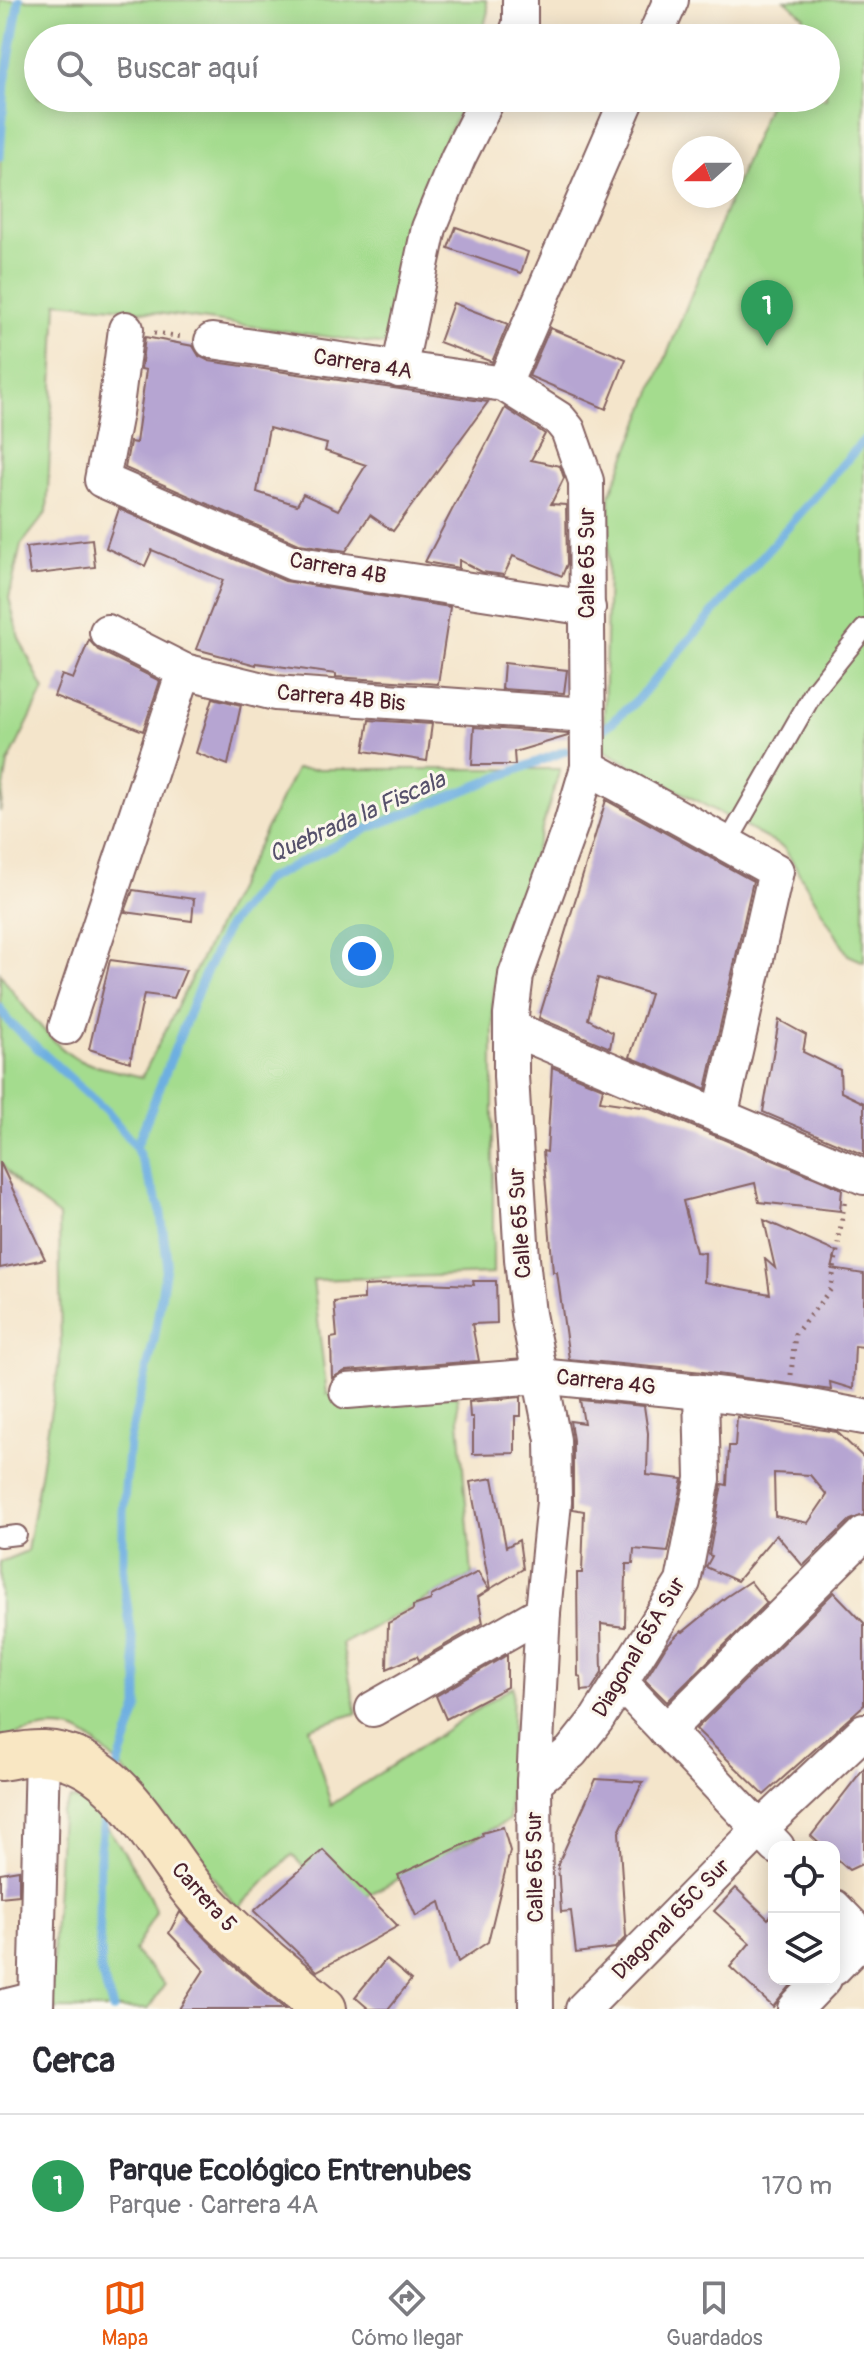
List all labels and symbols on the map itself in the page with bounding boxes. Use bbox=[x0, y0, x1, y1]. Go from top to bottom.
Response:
north arrow bbox=[672, 136, 744, 208]
pin: 1 bbox=[741, 280, 793, 346]
street label: Carrera 4A bbox=[312, 342, 414, 386]
street label: Calle 65 Sur bbox=[573, 507, 601, 619]
street label: Carrera 4B bbox=[287, 546, 389, 590]
street label: Carrera 4B Bis bbox=[276, 678, 407, 718]
water label: Quebrada la Fiscala bbox=[264, 764, 451, 869]
your location bbox=[342, 936, 382, 976]
street label: Calle 65 Sur bbox=[502, 1166, 538, 1279]
street label: Carrera 4G bbox=[555, 1363, 657, 1401]
street label: Diagonal 65A Sur bbox=[586, 1572, 692, 1722]
street label: Calle 65 Sur bbox=[520, 1811, 550, 1923]
street label: Diagonal 65C Sur bbox=[606, 1852, 736, 1986]
street label: Carrera 5 bbox=[165, 1856, 243, 1938]

